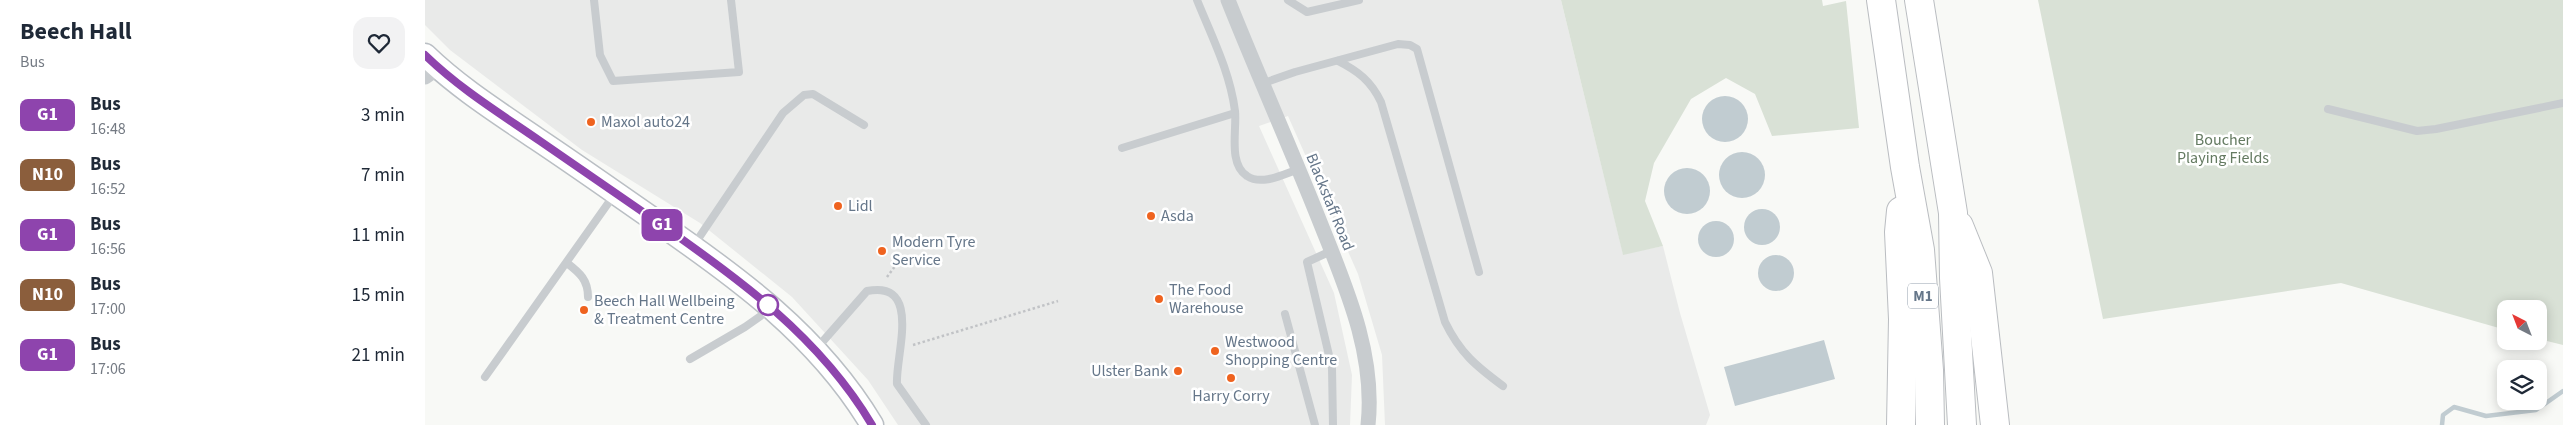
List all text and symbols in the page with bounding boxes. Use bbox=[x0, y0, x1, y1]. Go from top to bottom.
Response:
text: Beech Hall bbox=[20, 14, 132, 49]
button: heart bbox=[353, 17, 405, 69]
text: Bus bbox=[20, 51, 45, 73]
text: Bus bbox=[90, 91, 121, 118]
text: G1 bbox=[37, 102, 58, 127]
text: 3 min bbox=[361, 102, 405, 129]
place label: Maxol auto24 bbox=[601, 111, 690, 133]
marker: Maxol auto24 bbox=[585, 116, 597, 128]
text: 16:48 bbox=[90, 118, 126, 140]
park label: Boucher Playing Fields bbox=[2177, 129, 2269, 169]
street label: Blackstaff Road bbox=[1300, 150, 1360, 254]
text: Bus bbox=[90, 151, 121, 178]
text: N10 bbox=[32, 162, 63, 187]
text: 7 min bbox=[361, 162, 405, 189]
text: 16:52 bbox=[90, 178, 126, 200]
place label: Lidl bbox=[848, 195, 873, 217]
marker: Lidl bbox=[832, 200, 844, 212]
place label: Asda bbox=[1161, 205, 1194, 227]
line badge: G1 bbox=[639, 209, 685, 241]
marker: Asda bbox=[1145, 210, 1157, 222]
text: Bus bbox=[90, 211, 121, 238]
text: G1 bbox=[652, 212, 673, 237]
text: G1 bbox=[37, 222, 58, 247]
text: 11 min bbox=[351, 222, 405, 249]
place label: Modern Tyre Service bbox=[892, 231, 976, 271]
text: 16:56 bbox=[90, 238, 126, 260]
marker: Modern Tyre Service bbox=[876, 245, 888, 257]
text: Bus bbox=[90, 271, 121, 298]
place label: The Food Warehouse bbox=[1169, 279, 1243, 319]
text: N10 bbox=[32, 282, 63, 307]
text: 15 min bbox=[351, 282, 405, 309]
road number: M1 bbox=[1908, 284, 1938, 308]
place label: Beech Hall Wellbeing & Treatment Centre bbox=[594, 290, 735, 330]
marker: The Food Warehouse bbox=[1153, 293, 1165, 305]
unlabelled marker bbox=[757, 294, 779, 316]
text: 17:00 bbox=[90, 298, 126, 320]
north arrow bbox=[2497, 300, 2547, 350]
map controls bbox=[2497, 300, 2547, 410]
marker: Beech Hall Wellbeing & Treatment Centre bbox=[578, 304, 590, 316]
text: Bus bbox=[90, 331, 121, 358]
place label: Westwood Shopping Centre bbox=[1225, 331, 1337, 371]
text: G1 bbox=[37, 342, 58, 367]
text: 21 min bbox=[351, 342, 405, 369]
marker: Westwood Shopping Centre bbox=[1209, 345, 1221, 357]
text: 17:06 bbox=[90, 358, 126, 380]
place label: Ulster Bank bbox=[1091, 360, 1168, 382]
button: layers bbox=[2497, 360, 2547, 410]
marker: Ulster Bank bbox=[1172, 365, 1184, 377]
marker: Harry Corry bbox=[1225, 372, 1237, 384]
place label: Harry Corry bbox=[1192, 385, 1270, 407]

